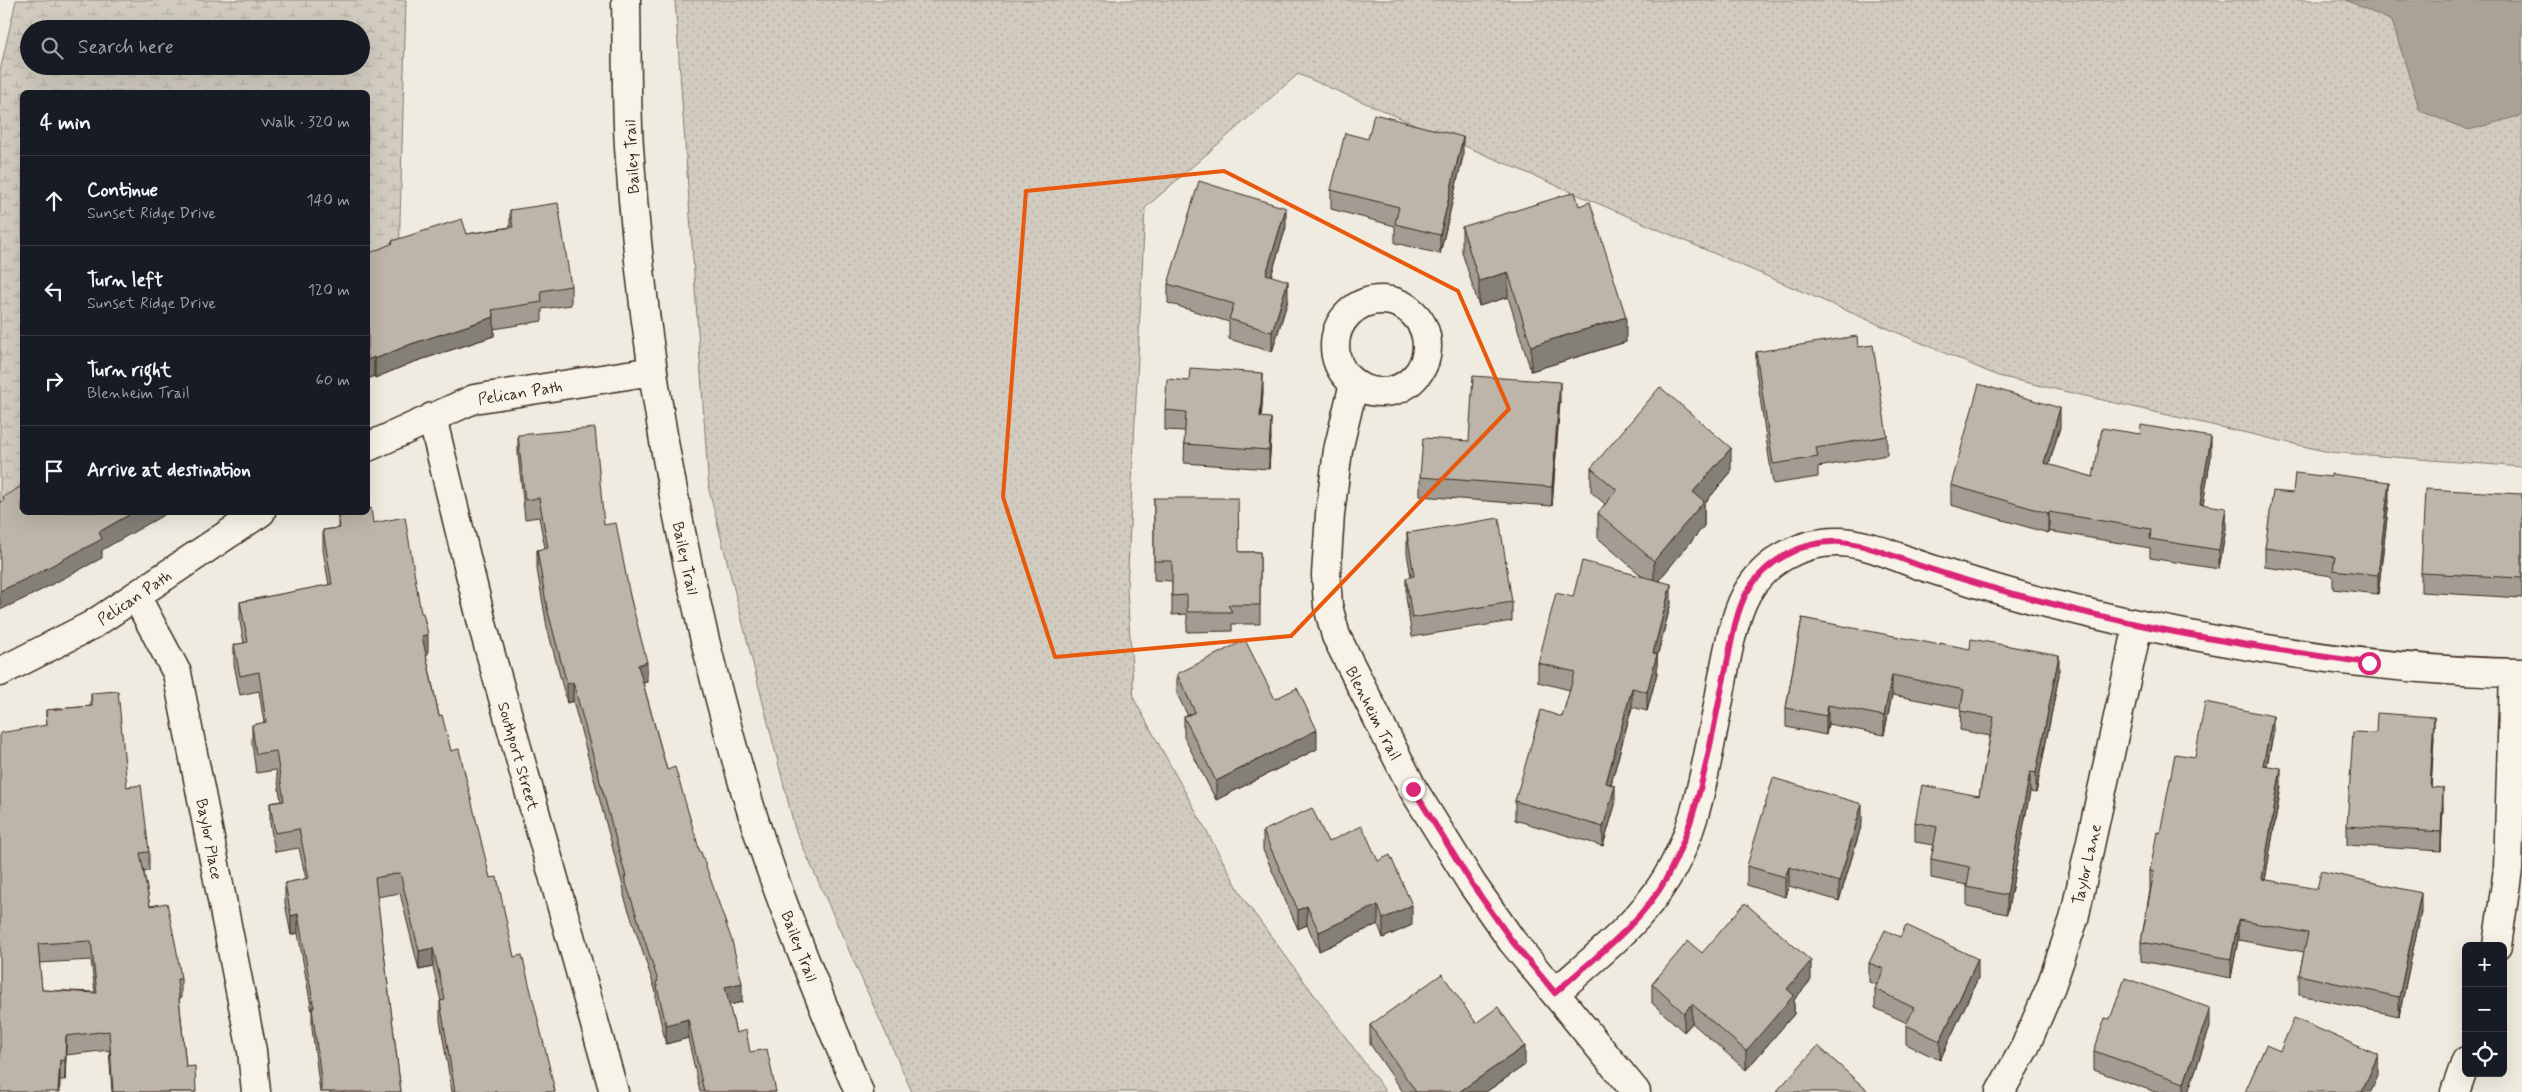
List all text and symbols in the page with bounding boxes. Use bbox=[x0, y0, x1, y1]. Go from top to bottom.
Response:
search box bbox=[20, 20, 370, 75]
icon: search bbox=[38, 34, 66, 62]
text: Search here bbox=[78, 35, 174, 60]
text: 4 min bbox=[40, 109, 91, 137]
text: Walk · 320 m bbox=[261, 112, 350, 133]
street label: Bailey Trail bbox=[620, 119, 645, 195]
text: Continue bbox=[87, 178, 158, 203]
icon: ahead bbox=[40, 187, 68, 215]
text: 140 m bbox=[306, 190, 350, 211]
text: Sunset Ridge Drive bbox=[87, 203, 216, 224]
text: Turn left bbox=[87, 268, 163, 293]
icon: left bbox=[40, 277, 68, 305]
text: 120 m bbox=[308, 280, 350, 301]
text: Sunset Ridge Drive bbox=[87, 293, 216, 314]
text: Turn right bbox=[87, 358, 171, 383]
icon: right bbox=[40, 367, 68, 395]
text: 60 m bbox=[316, 370, 350, 391]
street label: Pelican Path bbox=[477, 376, 564, 411]
text: Blenheim Trail bbox=[87, 383, 190, 404]
icon: arrive bbox=[40, 457, 68, 485]
text: Arrive at destination bbox=[87, 458, 251, 483]
street label: Bailey Trail bbox=[667, 520, 703, 597]
street label: Pelican Path bbox=[94, 566, 176, 631]
route start bbox=[2358, 652, 2381, 675]
street label: Blenheim Trail bbox=[1340, 663, 1405, 764]
street label: Southport Street bbox=[492, 700, 543, 814]
route end bbox=[1402, 778, 1425, 801]
street label: Baylor Place bbox=[190, 797, 227, 882]
street label: Taylor Lane bbox=[2068, 822, 2107, 907]
street label: Bailey Trail bbox=[776, 908, 822, 985]
map controls bbox=[2462, 942, 2507, 1077]
button: + bbox=[2462, 942, 2507, 987]
button: − bbox=[2462, 987, 2507, 1032]
button: locate bbox=[2462, 1032, 2507, 1077]

